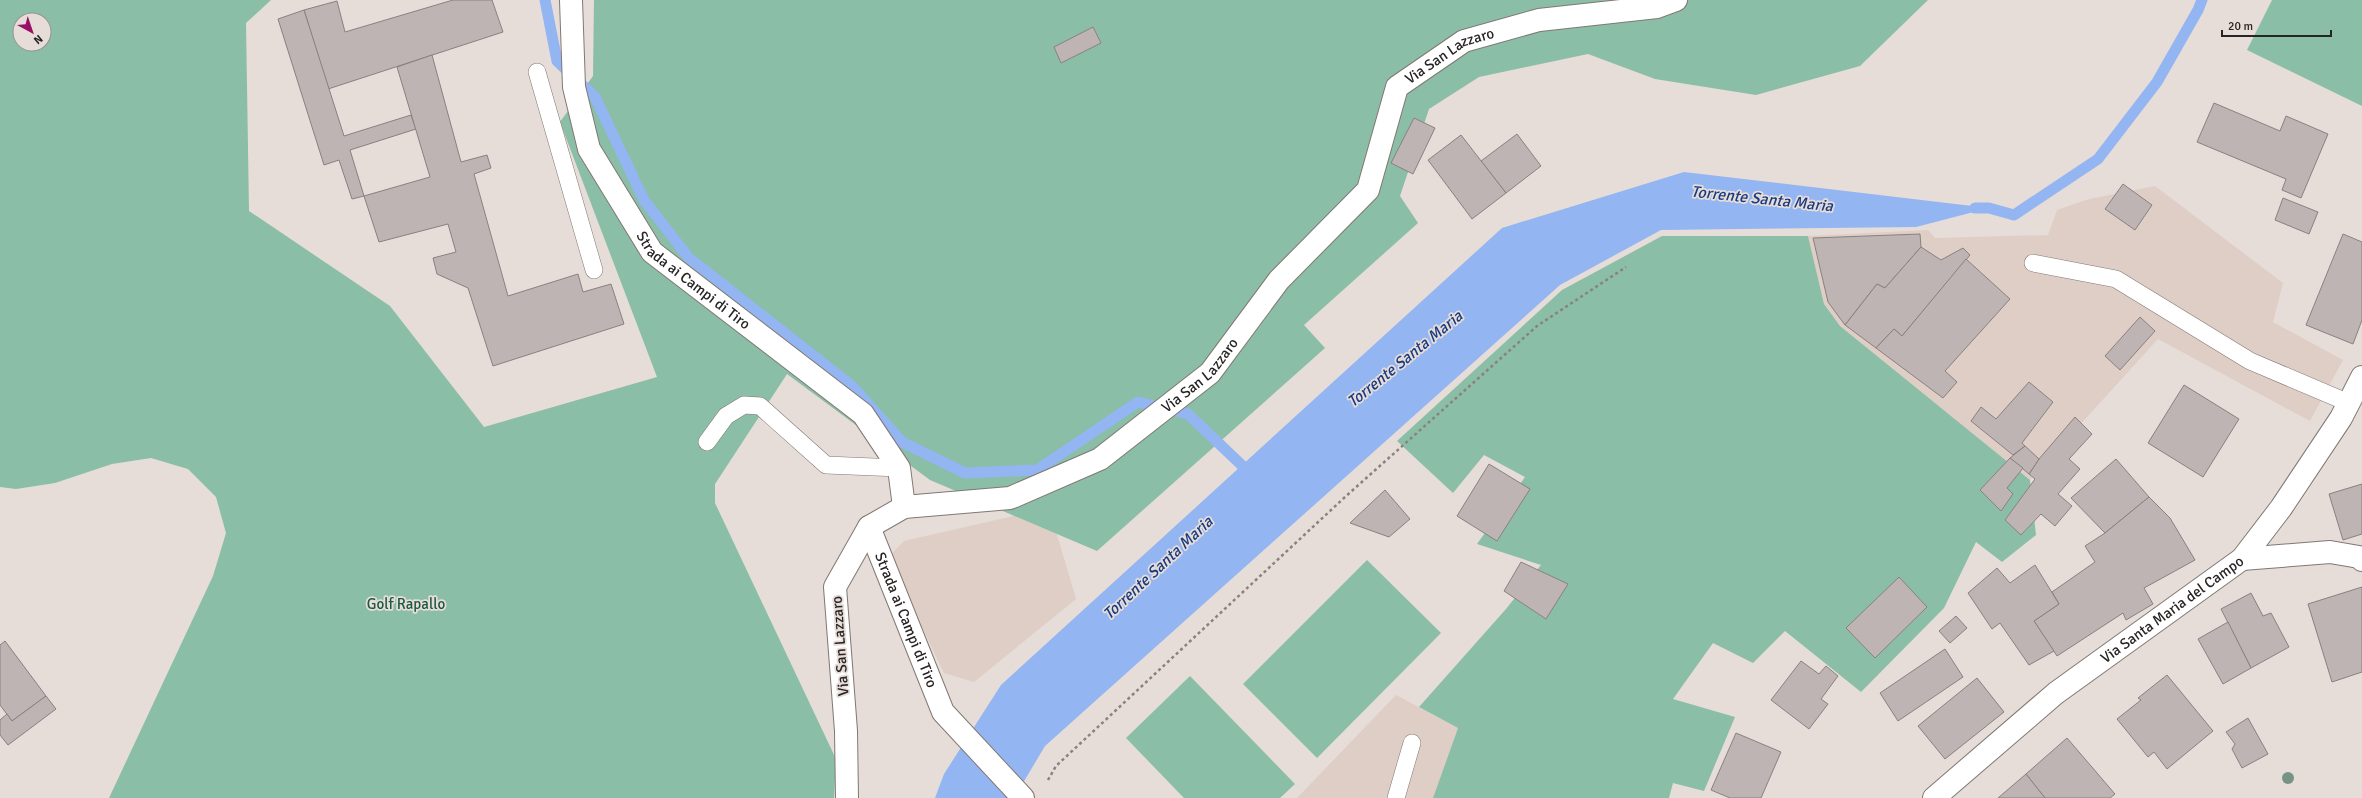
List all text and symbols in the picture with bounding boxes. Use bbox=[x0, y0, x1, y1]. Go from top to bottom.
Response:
north arrow bbox=[12, 12, 52, 52]
scale bar bbox=[2222, 12, 2331, 38]
text: 20 m bbox=[2228, 19, 2253, 34]
street label: Via San Lazzaro bbox=[1401, 24, 1496, 88]
text: N bbox=[31, 32, 45, 47]
water label: Torrente Santa Maria bbox=[1690, 182, 1835, 216]
street label: Strada ai Campi di Tiro bbox=[632, 228, 754, 333]
water label: Torrente Santa Maria bbox=[1343, 306, 1467, 412]
street label: Via San Lazzaro bbox=[1158, 334, 1242, 416]
water label: Torrente Santa Maria bbox=[1099, 511, 1218, 624]
street label: Strada ai Campi di Tiro bbox=[871, 550, 941, 690]
street label: Via Santa Maria del Campo bbox=[2097, 552, 2247, 667]
park label: Golf Rapallo bbox=[367, 595, 445, 613]
street label: Via San Lazzaro bbox=[828, 595, 852, 697]

